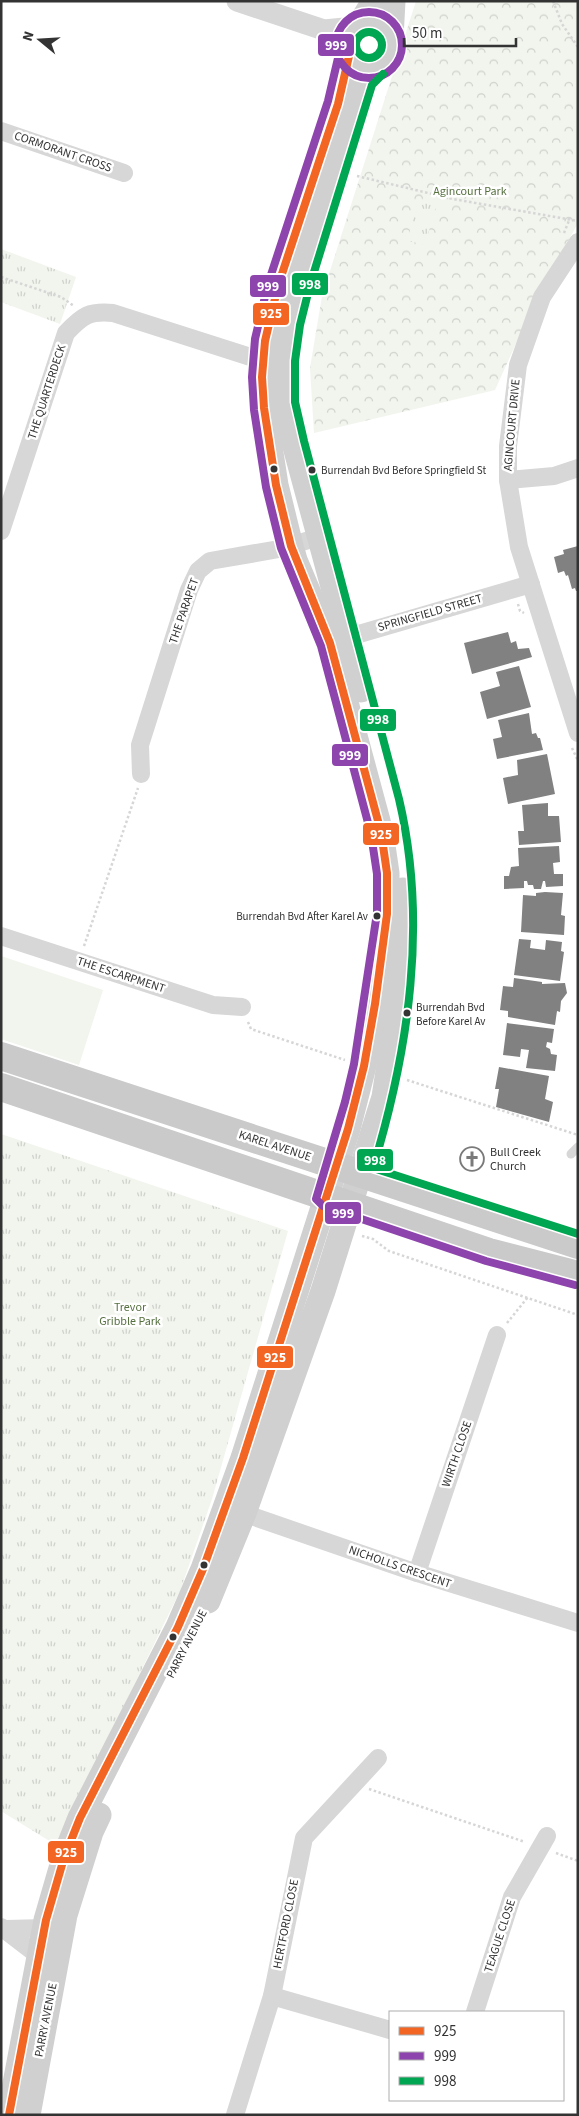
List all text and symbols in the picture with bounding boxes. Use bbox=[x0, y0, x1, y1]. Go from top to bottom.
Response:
north arrow bbox=[15, 15, 65, 65]
scale bar bbox=[404, 15, 516, 47]
text: 50 m bbox=[412, 23, 442, 44]
text: N bbox=[18, 29, 40, 44]
line badge: 999 bbox=[317, 33, 355, 57]
text: 999 bbox=[325, 36, 347, 56]
street label: CORMORANT CROSS bbox=[12, 127, 114, 177]
park label: Agincourt Park bbox=[433, 183, 507, 200]
line badge: 998 bbox=[291, 272, 329, 296]
line badge: 999 bbox=[249, 274, 287, 298]
text: 998 bbox=[299, 275, 321, 295]
text: 999 bbox=[257, 277, 279, 297]
line badge: 925 bbox=[252, 302, 290, 326]
text: 925 bbox=[260, 304, 282, 324]
street label: THE QUARTERDECK bbox=[24, 342, 70, 442]
street label: AGINCOURT DRIVE bbox=[500, 378, 524, 472]
place label: Burrendah Bvd Before Springfield St bbox=[321, 463, 486, 478]
unlabelled marker bbox=[269, 464, 279, 474]
marker: Burrendah Bvd Before Springfield St bbox=[307, 465, 317, 475]
street label: THE PARAPET bbox=[165, 575, 203, 646]
street label: SPRINGFIELD STREET bbox=[376, 590, 485, 636]
line badge: 998 bbox=[359, 708, 397, 732]
text: 998 bbox=[367, 710, 389, 730]
line badge: 999 bbox=[331, 743, 369, 767]
text: 999 bbox=[339, 746, 361, 766]
line badge: 925 bbox=[362, 822, 400, 846]
text: 925 bbox=[370, 825, 392, 845]
place label: Burrendah Bvd After Karel Av bbox=[236, 909, 368, 924]
marker: Burrendah Bvd After Karel Av bbox=[372, 911, 382, 921]
street label: THE ESCARPMENT bbox=[75, 953, 168, 997]
place label: Burrendah Bvd Before Karel Av bbox=[416, 1000, 485, 1029]
marker: Burrendah Bvd Before Karel Av bbox=[402, 1008, 412, 1018]
street label: KAREL AVENUE bbox=[237, 1126, 313, 1166]
place label: Bull Creek Church bbox=[490, 1144, 541, 1175]
church icon: Bull Creek Church bbox=[459, 1146, 485, 1172]
line badge: 998 bbox=[356, 1148, 394, 1172]
text: 998 bbox=[364, 1151, 386, 1171]
line badge: 999 bbox=[324, 1201, 362, 1225]
text: 999 bbox=[332, 1204, 354, 1224]
park label: Trevor Gribble Park bbox=[99, 1299, 161, 1330]
line badge: 925 bbox=[256, 1345, 294, 1369]
text: 925 bbox=[264, 1348, 286, 1368]
street label: WIRTH CLOSE bbox=[438, 1419, 476, 1489]
street label: NICHOLLS CRESCENT bbox=[346, 1541, 454, 1593]
unlabelled marker bbox=[199, 1560, 209, 1570]
street label: PARRY AVENUE bbox=[162, 1607, 212, 1681]
unlabelled marker bbox=[168, 1632, 178, 1642]
line badge: 925 bbox=[47, 1840, 85, 1864]
text: 925 bbox=[55, 1843, 77, 1863]
street label: HERTFORD CLOSE bbox=[269, 1878, 303, 1970]
street label: TEAGUE CLOSE bbox=[480, 1897, 520, 1975]
street label: PARRY AVENUE bbox=[30, 1981, 62, 2059]
legend bbox=[389, 2011, 564, 2101]
text: 925 bbox=[434, 2021, 456, 2042]
text: 999 bbox=[434, 2046, 456, 2067]
text: 998 bbox=[434, 2071, 456, 2092]

